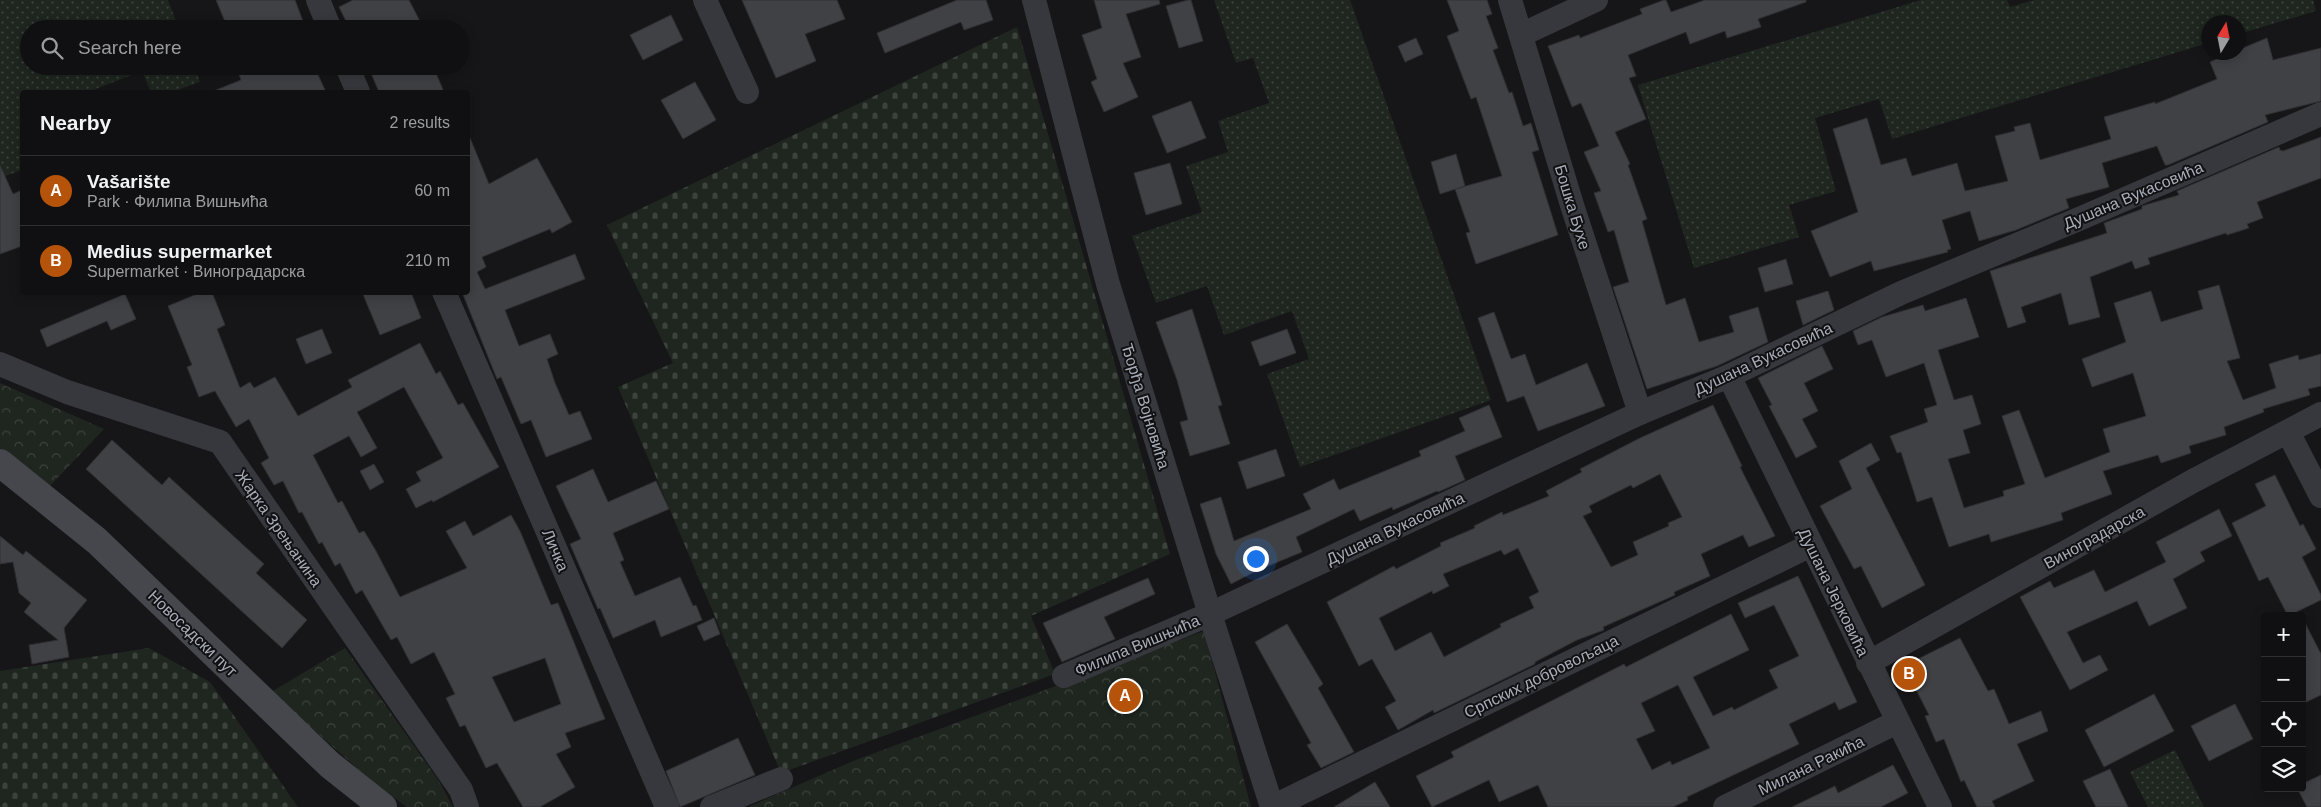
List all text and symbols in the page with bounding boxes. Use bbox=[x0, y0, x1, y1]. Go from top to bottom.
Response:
north arrow bbox=[2201, 15, 2246, 60]
search box bbox=[20, 20, 470, 75]
icon: search bbox=[38, 34, 66, 62]
text: Search here bbox=[78, 37, 182, 58]
text: Nearby bbox=[40, 111, 111, 134]
text: 2 results bbox=[390, 114, 450, 131]
street label: Душана Вукасовића bbox=[2061, 158, 2206, 233]
street label: Бошка Бухе bbox=[1552, 163, 1594, 252]
text: Vašarište bbox=[87, 171, 170, 192]
text: A bbox=[50, 182, 62, 199]
text: 60 m bbox=[414, 182, 450, 199]
text: Park · Филипа Вишњића bbox=[87, 193, 268, 210]
text: Medius supermarket bbox=[87, 241, 272, 262]
text: B bbox=[50, 252, 62, 269]
text: 210 m bbox=[406, 252, 450, 269]
text: Supermarket · Виноградарска bbox=[87, 263, 305, 280]
street label: Душана Вукасовића bbox=[1692, 319, 1835, 398]
street label: Ђорђа Војновића bbox=[1118, 342, 1173, 471]
street label: Жарка Зрењанина bbox=[232, 467, 325, 590]
street label: Душана Вукасовића bbox=[1324, 489, 1467, 568]
street label: Виноградарска bbox=[2041, 503, 2148, 572]
street label: Душана Јерковића bbox=[1795, 525, 1872, 659]
street label: Личка bbox=[539, 527, 572, 574]
your location bbox=[1243, 546, 1269, 572]
street label: Новосадски пут bbox=[145, 587, 241, 680]
street label: Филипа Вишњића bbox=[1072, 612, 1202, 679]
map controls bbox=[2261, 612, 2306, 792]
button: + bbox=[2261, 612, 2306, 657]
street label: Српских добровољаца bbox=[1461, 632, 1621, 721]
pin: B bbox=[1893, 655, 1925, 693]
button: − bbox=[2261, 657, 2306, 702]
pin: A bbox=[1109, 677, 1141, 715]
button: locate bbox=[2261, 702, 2306, 747]
street label: Милана Ракића bbox=[1756, 732, 1867, 798]
button: layers bbox=[2261, 747, 2306, 792]

